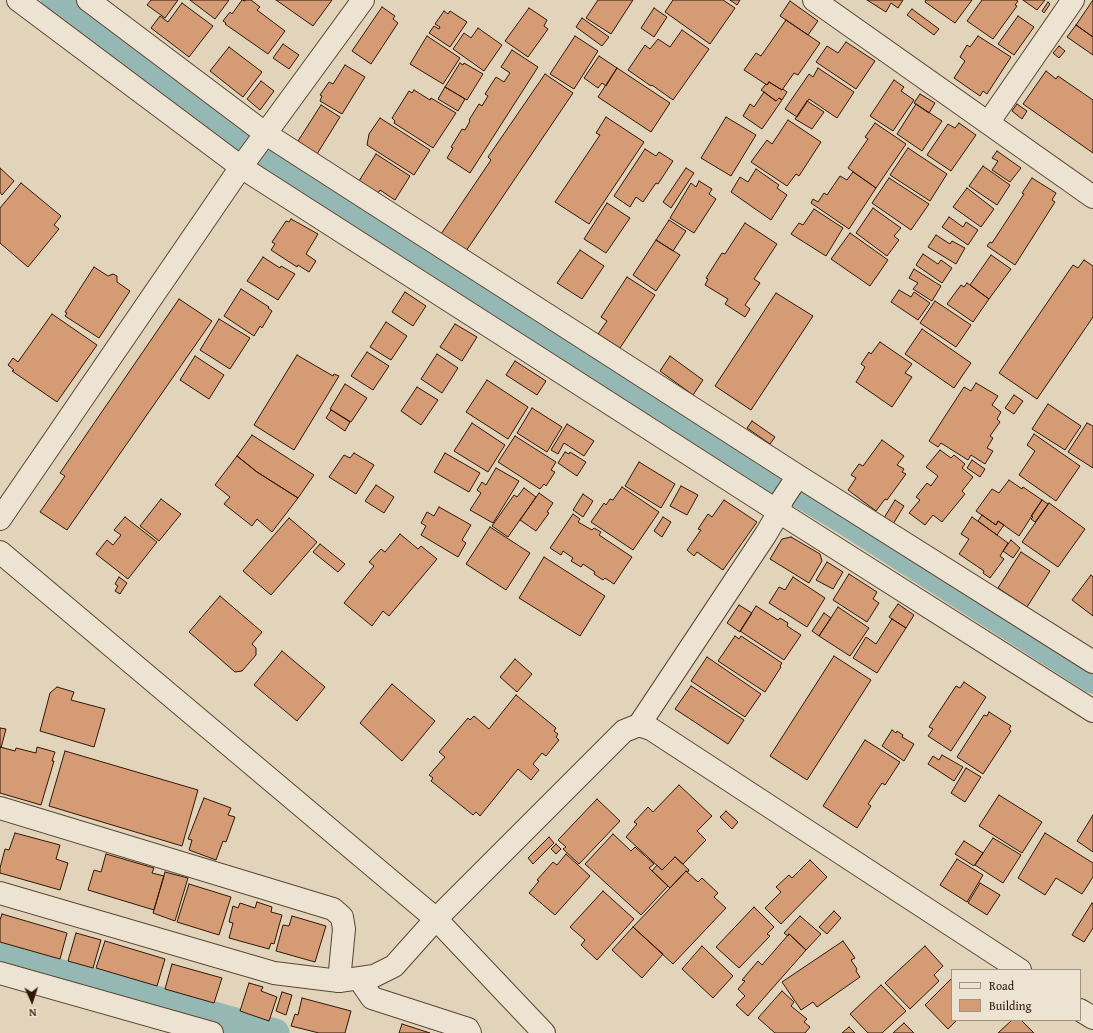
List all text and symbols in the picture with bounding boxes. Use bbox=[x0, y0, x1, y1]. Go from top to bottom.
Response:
legend bbox=[951, 969, 1081, 1021]
text: Road bbox=[989, 977, 1014, 994]
north arrow bbox=[12, 981, 52, 1021]
text: Building bbox=[989, 997, 1032, 1014]
text: N bbox=[29, 1005, 37, 1021]

